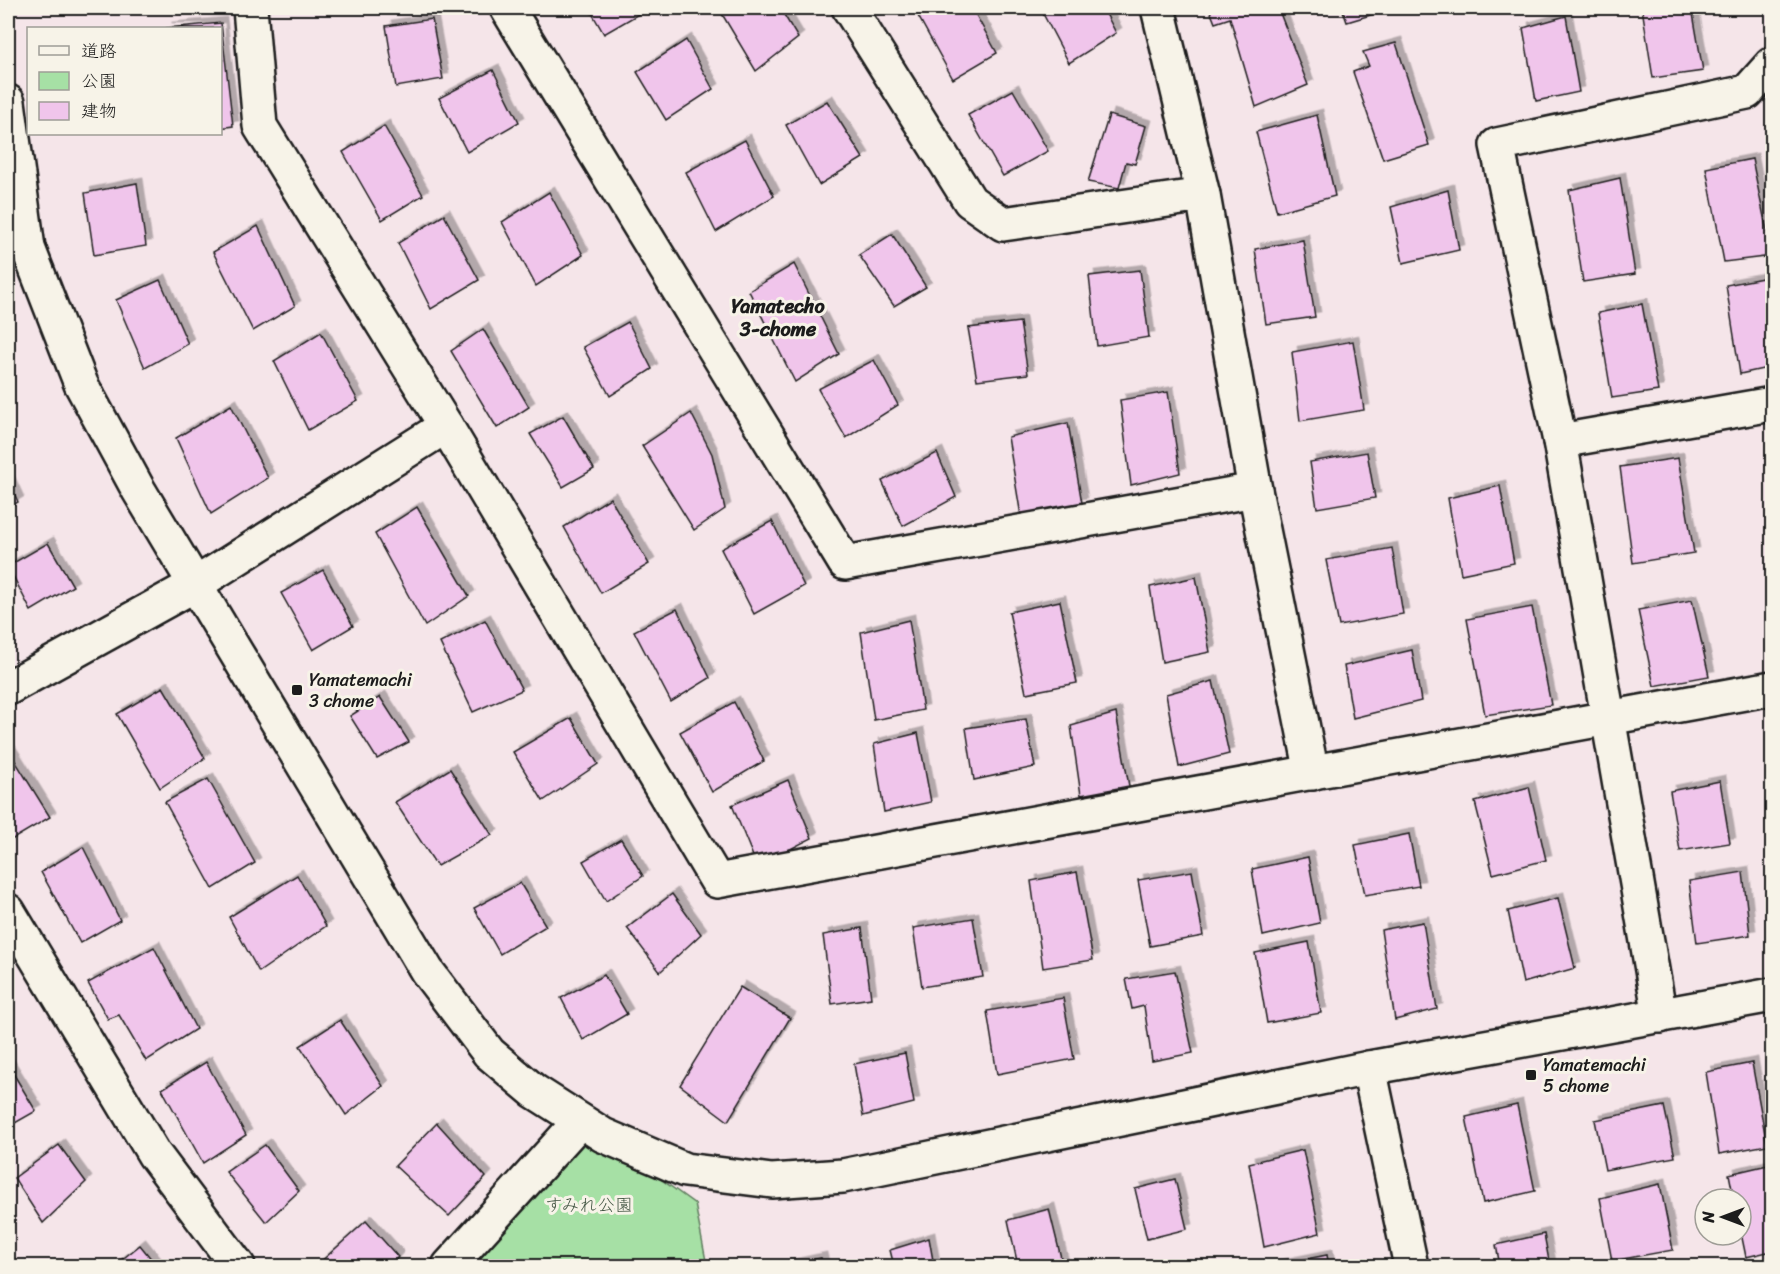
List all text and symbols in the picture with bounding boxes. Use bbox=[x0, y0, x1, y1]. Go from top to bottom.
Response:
legend bbox=[27, 27, 222, 135]
text: 道路 bbox=[81, 35, 117, 67]
text: 公園 bbox=[81, 65, 117, 97]
text: 建物 bbox=[81, 95, 117, 127]
district label: Yamatecho 3-chome bbox=[731, 289, 826, 347]
place label: Yamatemachi 3 chome bbox=[309, 664, 413, 717]
marker: Yamatemachi 3 chome bbox=[290, 683, 304, 697]
place label: Yamatemachi 5 chome bbox=[1543, 1049, 1647, 1102]
marker: Yamatemachi 5 chome bbox=[1524, 1068, 1538, 1082]
north arrow bbox=[1693, 1187, 1753, 1247]
park label: すみれ公園 bbox=[545, 1189, 633, 1221]
text: N bbox=[1694, 1211, 1723, 1224]

